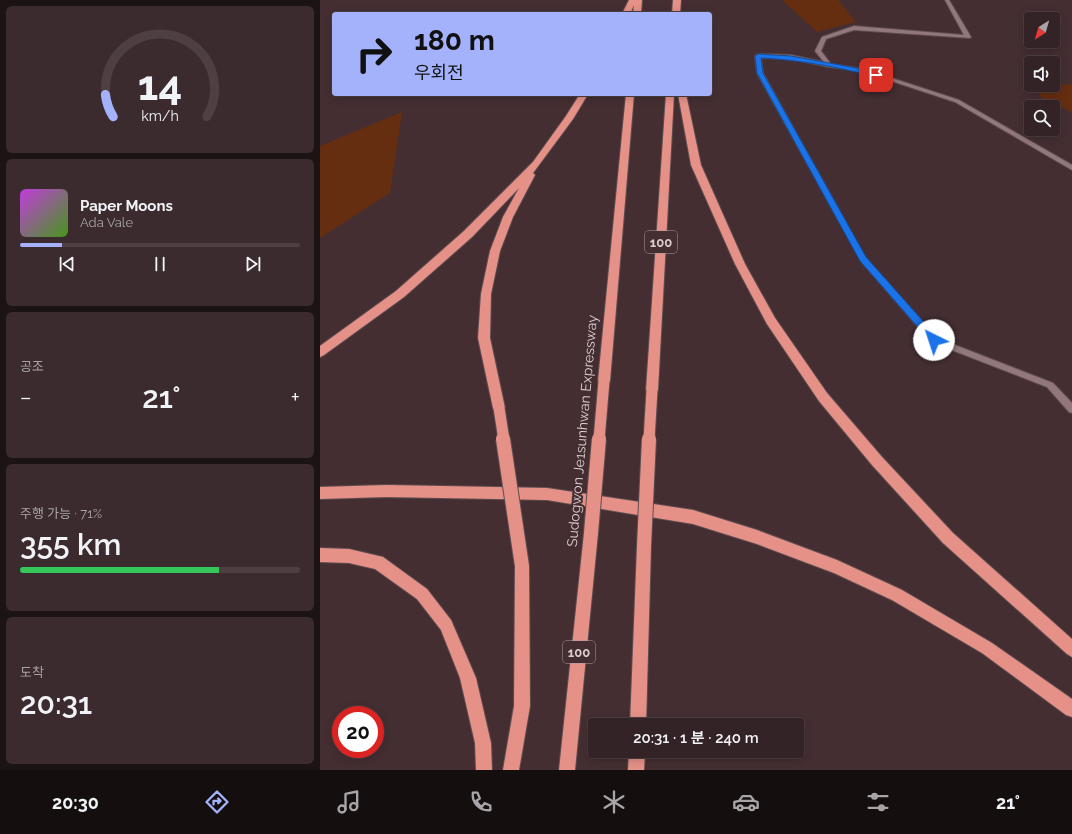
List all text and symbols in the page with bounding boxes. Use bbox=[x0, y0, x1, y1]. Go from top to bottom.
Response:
north arrow bbox=[1024, 12, 1060, 48]
map controls bbox=[1024, 12, 1060, 136]
text: 180 m bbox=[414, 24, 495, 57]
icon: right bbox=[348, 28, 400, 80]
button: sound bbox=[1024, 56, 1060, 92]
pin bbox=[859, 58, 893, 92]
text: 14 bbox=[138, 61, 182, 110]
text: 우회전 bbox=[414, 62, 464, 83]
icon: arrive bbox=[865, 64, 887, 86]
button: search bbox=[1024, 100, 1060, 136]
text: km/h bbox=[141, 108, 179, 124]
text: Paper Moons bbox=[80, 197, 173, 215]
text: Ada Vale bbox=[80, 215, 133, 230]
road number: 100 bbox=[645, 231, 677, 253]
icon: previous bbox=[56, 253, 78, 275]
icon: pause bbox=[149, 253, 171, 275]
icon: next bbox=[242, 253, 264, 275]
street label: Sudogwon Je1sunhwan Expressway bbox=[564, 314, 600, 548]
position arrow bbox=[913, 319, 955, 361]
text: 공조 bbox=[20, 359, 44, 374]
text: 21° bbox=[142, 380, 181, 415]
text: − bbox=[20, 384, 32, 410]
text: + bbox=[291, 384, 300, 410]
text: 주행 가능 · 71% bbox=[20, 506, 102, 521]
text: 355 km bbox=[20, 527, 121, 562]
road number: 100 bbox=[563, 641, 595, 663]
text: 도착 bbox=[20, 665, 44, 680]
text: 20:31 bbox=[20, 686, 92, 721]
speed limit sign: 20 bbox=[332, 706, 384, 758]
text: 20:31 · 1 분 · 240 m bbox=[633, 729, 759, 747]
icon: directions bbox=[203, 788, 231, 816]
icon: music bbox=[335, 788, 363, 816]
icon: phone bbox=[467, 788, 495, 816]
icon: climate bbox=[600, 788, 628, 816]
icon: car bbox=[732, 788, 760, 816]
icon: filters bbox=[864, 788, 892, 816]
text: 20:30 bbox=[52, 792, 99, 813]
text: 21° bbox=[996, 792, 1020, 813]

